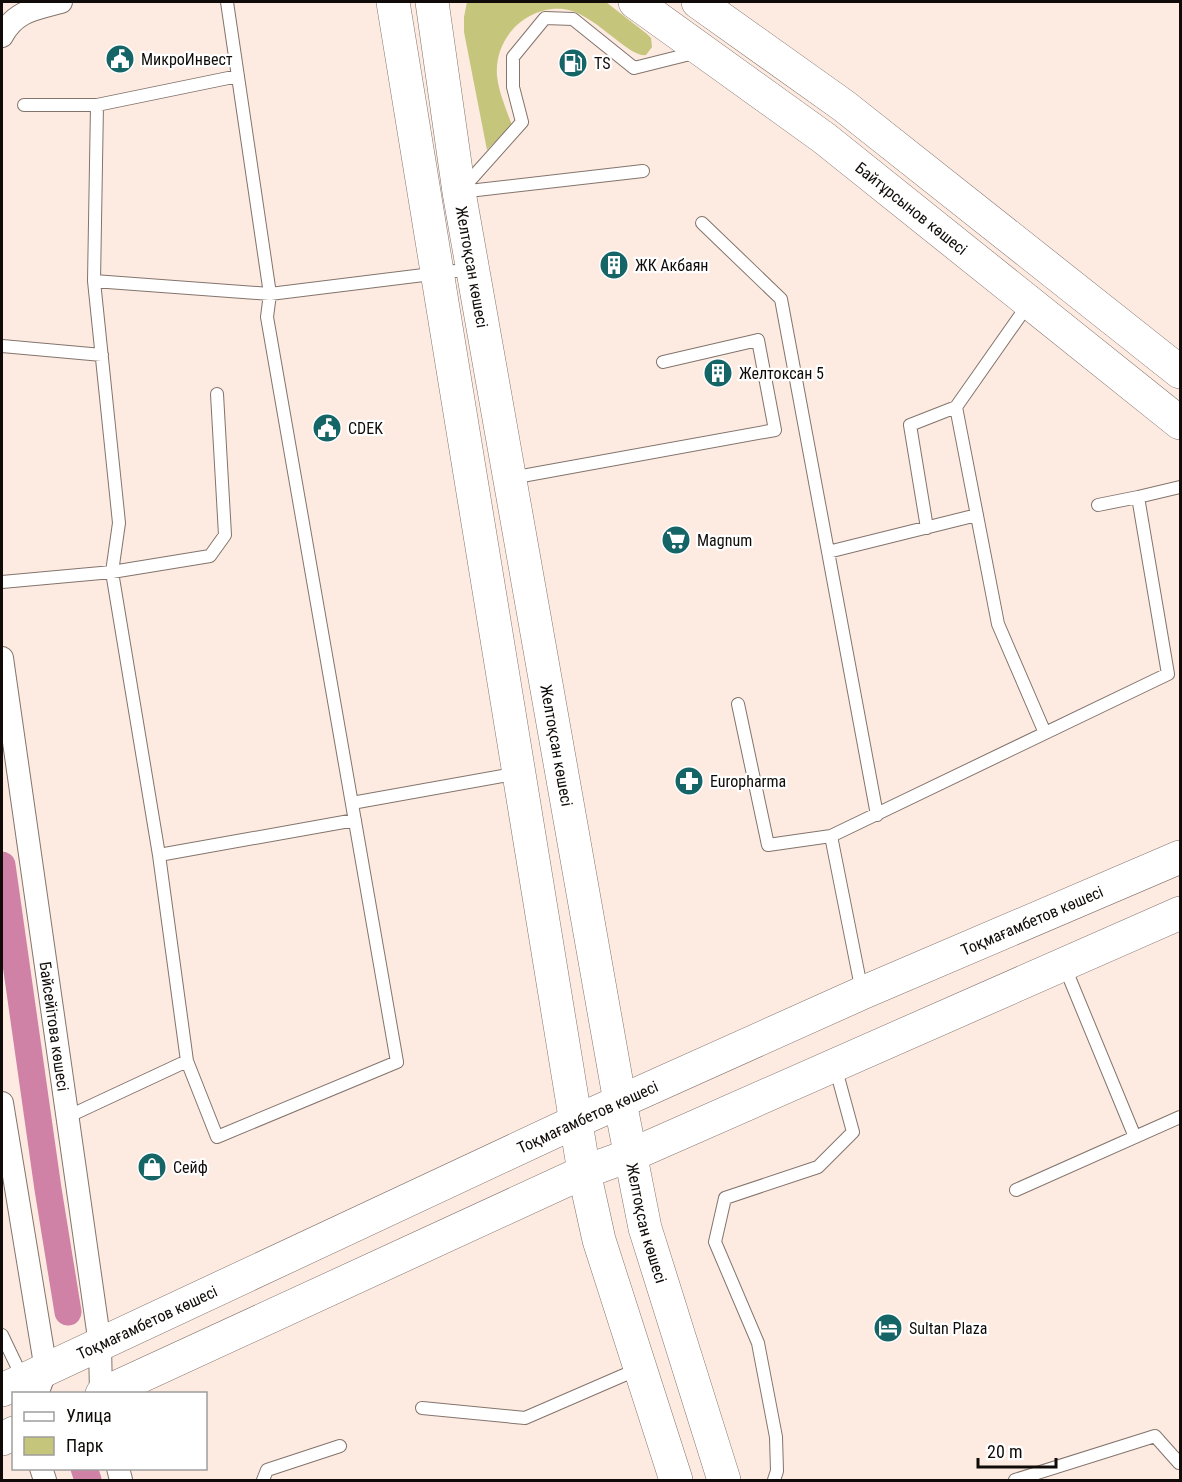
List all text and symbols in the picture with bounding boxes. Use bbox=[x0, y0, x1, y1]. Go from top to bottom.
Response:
public building icon: МикроИнвест bbox=[104, 43, 136, 75]
fuel station icon: TS bbox=[557, 47, 589, 79]
place label: МикроИнвест bbox=[141, 50, 233, 69]
place label: TS bbox=[594, 54, 611, 73]
street label: Байтұрсынов көшесі bbox=[851, 158, 971, 259]
street label: Желтоқсан көшесі bbox=[452, 205, 492, 329]
building icon: ЖК Акбаян bbox=[598, 249, 630, 281]
place label: ЖК Акбаян bbox=[635, 256, 709, 275]
building icon: Желтоксан 5 bbox=[702, 357, 734, 389]
place label: Желтоксан 5 bbox=[739, 364, 824, 383]
public building icon: CDEK bbox=[311, 412, 343, 444]
place label: CDEK bbox=[348, 419, 383, 438]
supermarket icon: Magnum bbox=[660, 524, 692, 556]
place label: Magnum bbox=[697, 531, 752, 550]
street label: Желтоқсан көшесі bbox=[536, 683, 577, 808]
pharmacy icon: Europharma bbox=[673, 765, 705, 797]
place label: Europharma bbox=[710, 772, 786, 791]
street label: Тоқмағамбетов көшесі bbox=[958, 882, 1106, 960]
street label: Байсейітова көшесі bbox=[35, 960, 73, 1092]
street label: Тоқмағамбетов көшесі bbox=[514, 1077, 661, 1158]
shop icon: Сейф bbox=[136, 1151, 168, 1183]
place label: Сейф bbox=[173, 1158, 208, 1177]
street label: Желтоқсан көшесі bbox=[622, 1161, 671, 1286]
street label: Тоқмағамбетов көшесі bbox=[74, 1282, 220, 1364]
hotel icon: Sultan Plaza bbox=[872, 1312, 904, 1344]
place label: Sultan Plaza bbox=[909, 1319, 987, 1338]
legend bbox=[12, 1392, 207, 1470]
text: Улица bbox=[66, 1405, 112, 1426]
scale bar bbox=[978, 1431, 1056, 1469]
text: Парк bbox=[66, 1435, 104, 1456]
text: 20 m bbox=[987, 1441, 1022, 1462]

